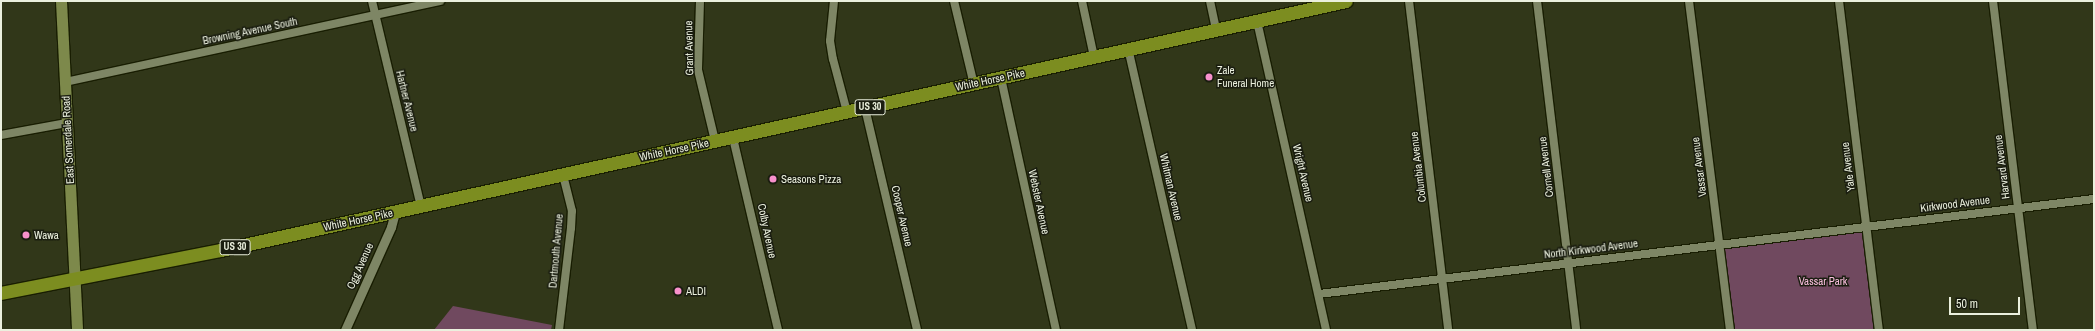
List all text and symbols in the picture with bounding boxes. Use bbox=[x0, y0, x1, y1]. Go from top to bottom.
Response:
street label: Browning Avenue South bbox=[201, 14, 299, 48]
street label: Grant Avenue bbox=[682, 20, 696, 76]
place label: Zale Funeral Home bbox=[1217, 64, 1274, 90]
street label: White Horse Pike bbox=[954, 66, 1026, 94]
street label: Hartner Avenue bbox=[393, 69, 421, 133]
marker: Zale Funeral Home bbox=[1204, 72, 1214, 82]
street label: East Somerdale Road bbox=[59, 96, 77, 184]
road number: US 30 bbox=[854, 99, 886, 115]
street label: Columbia Avenue bbox=[1407, 131, 1429, 203]
street label: Harvard Avenue bbox=[1991, 134, 2013, 200]
street label: White Horse Pike bbox=[638, 136, 710, 164]
street label: Cornell Avenue bbox=[1536, 136, 1556, 198]
street label: Vassar Avenue bbox=[1689, 136, 1709, 198]
street label: Yale Avenue bbox=[1838, 141, 1858, 193]
street label: Wright Avenue bbox=[1290, 143, 1316, 203]
street label: Whitman Avenue bbox=[1157, 152, 1185, 222]
street label: Webster Avenue bbox=[1026, 168, 1052, 236]
place label: Seasons Pizza bbox=[781, 172, 841, 186]
marker: Seasons Pizza bbox=[768, 174, 778, 184]
street label: Cooper Avenue bbox=[889, 184, 915, 248]
street label: Kirkwood Avenue bbox=[1919, 193, 1991, 215]
street label: Colby Avenue bbox=[755, 202, 779, 260]
street label: White Horse Pike bbox=[322, 206, 394, 234]
street label: Dartmouth Avenue bbox=[546, 213, 566, 289]
place label: Wawa bbox=[34, 228, 59, 242]
marker: Wawa bbox=[21, 230, 31, 240]
street label: North Kirkwood Avenue bbox=[1543, 237, 1639, 261]
road number: US 30 bbox=[219, 239, 251, 255]
street label: Ogg Avenue bbox=[344, 240, 376, 292]
park label: Vassar Park bbox=[1799, 274, 1847, 288]
place label: ALDI bbox=[686, 284, 706, 298]
marker: ALDI bbox=[673, 286, 683, 296]
scale bar bbox=[1951, 289, 2022, 315]
text: 50 m bbox=[1956, 296, 1978, 312]

